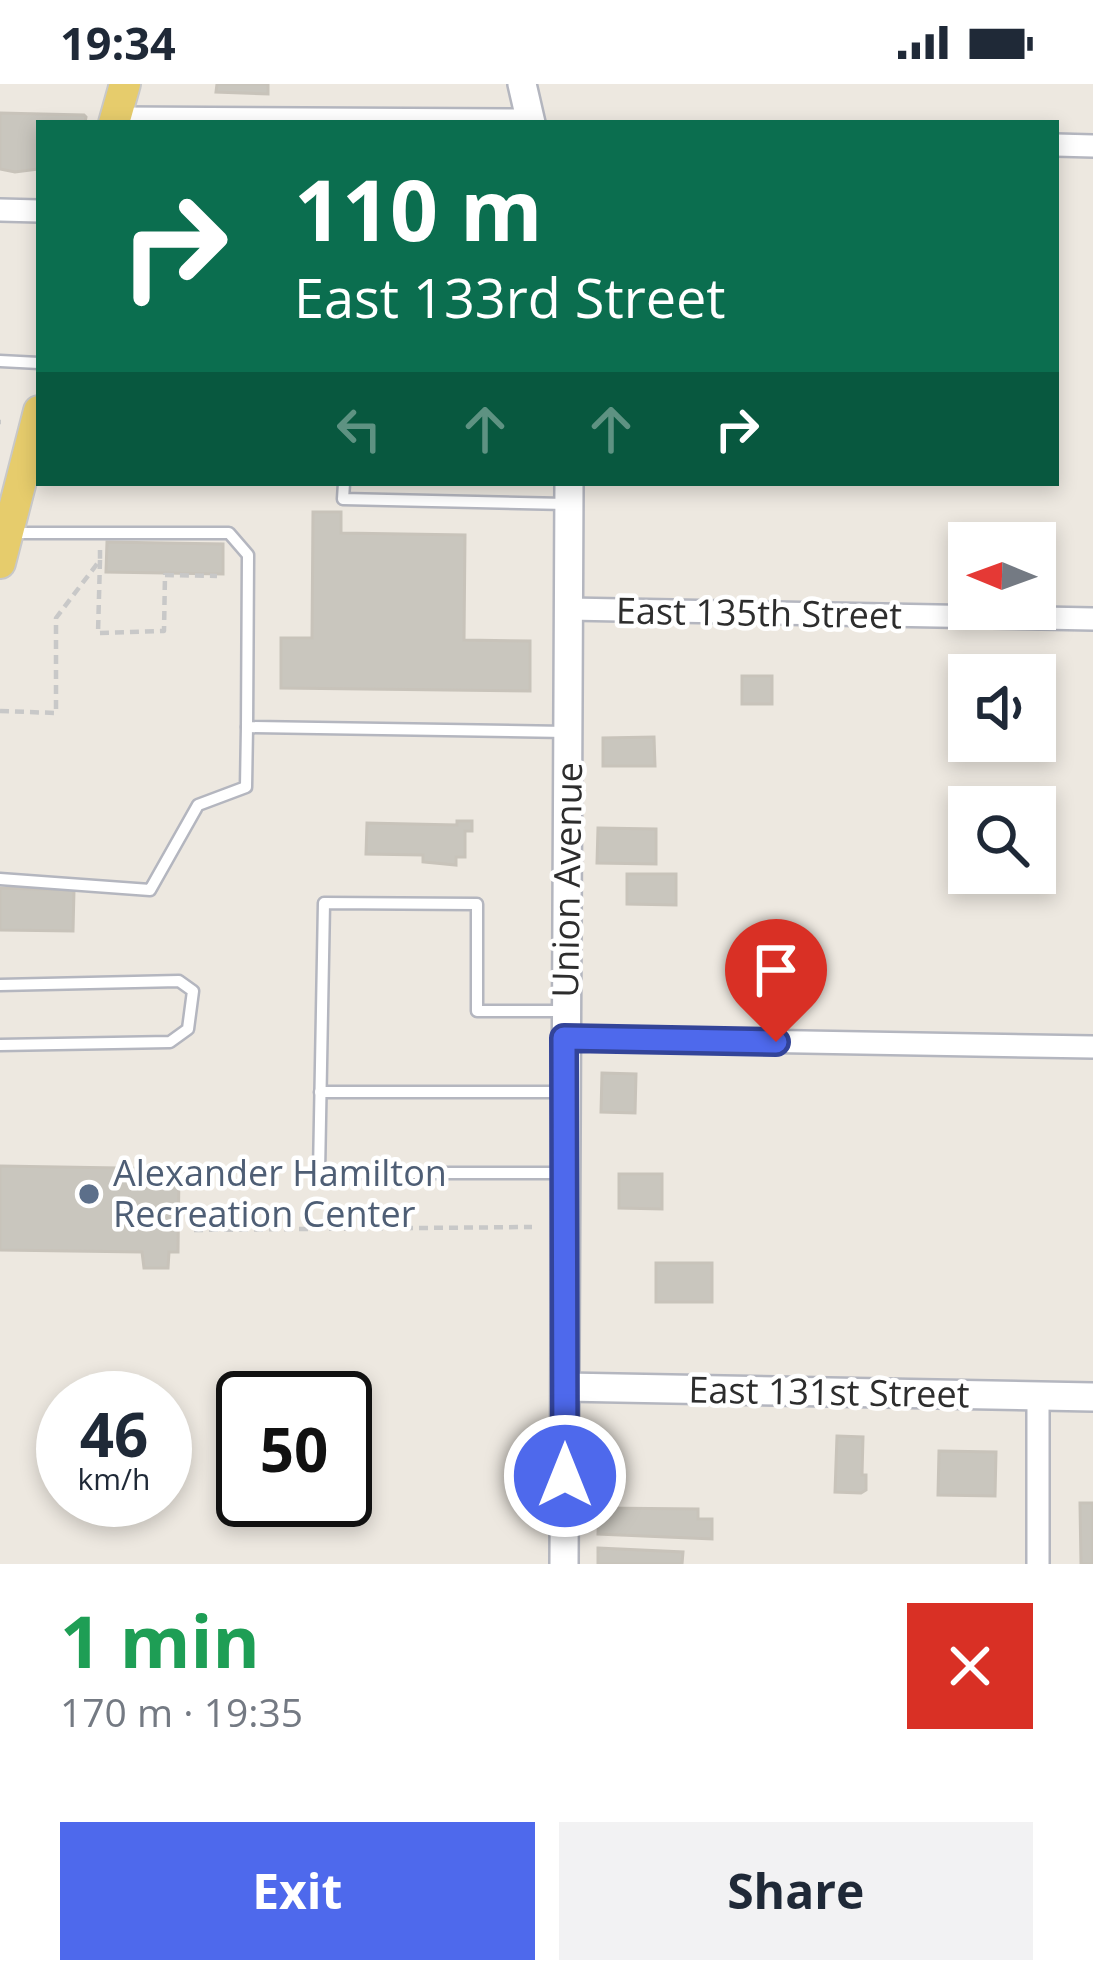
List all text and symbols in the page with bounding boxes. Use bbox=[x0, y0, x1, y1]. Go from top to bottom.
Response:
text: 19:34 bbox=[60, 12, 176, 73]
text: 110 m bbox=[294, 151, 542, 266]
icon: right bbox=[96, 168, 252, 324]
text: East 133rd Street bbox=[294, 260, 726, 334]
icon: left bbox=[326, 396, 392, 462]
icon: ahead bbox=[452, 396, 518, 462]
icon: ahead bbox=[578, 396, 644, 462]
icon: right bbox=[704, 396, 770, 462]
north arrow bbox=[948, 522, 1056, 630]
map controls bbox=[948, 522, 1056, 894]
street label: East 135th Street bbox=[616, 586, 902, 639]
button: sound bbox=[948, 654, 1056, 762]
street label: Union Avenue bbox=[540, 762, 593, 998]
button: search bbox=[948, 786, 1056, 894]
pin bbox=[725, 919, 827, 1042]
icon: arrive bbox=[743, 937, 809, 1003]
place label: Alexander Hamilton Recreation Center bbox=[113, 1148, 447, 1238]
marker: Alexander Hamilton Recreation Center bbox=[76, 1181, 102, 1207]
street label: East 131st Street bbox=[688, 1365, 970, 1418]
speed limit sign: 50 bbox=[216, 1371, 372, 1527]
text: 46 bbox=[80, 1393, 148, 1475]
position arrow bbox=[502, 1413, 628, 1539]
text: km/h bbox=[78, 1458, 150, 1499]
text: 1 min bbox=[60, 1591, 260, 1689]
button: close bbox=[907, 1603, 1033, 1729]
text: 170 m · 19:35 bbox=[60, 1685, 303, 1738]
button: Exit bbox=[60, 1822, 535, 1960]
button: Share bbox=[559, 1822, 1033, 1960]

